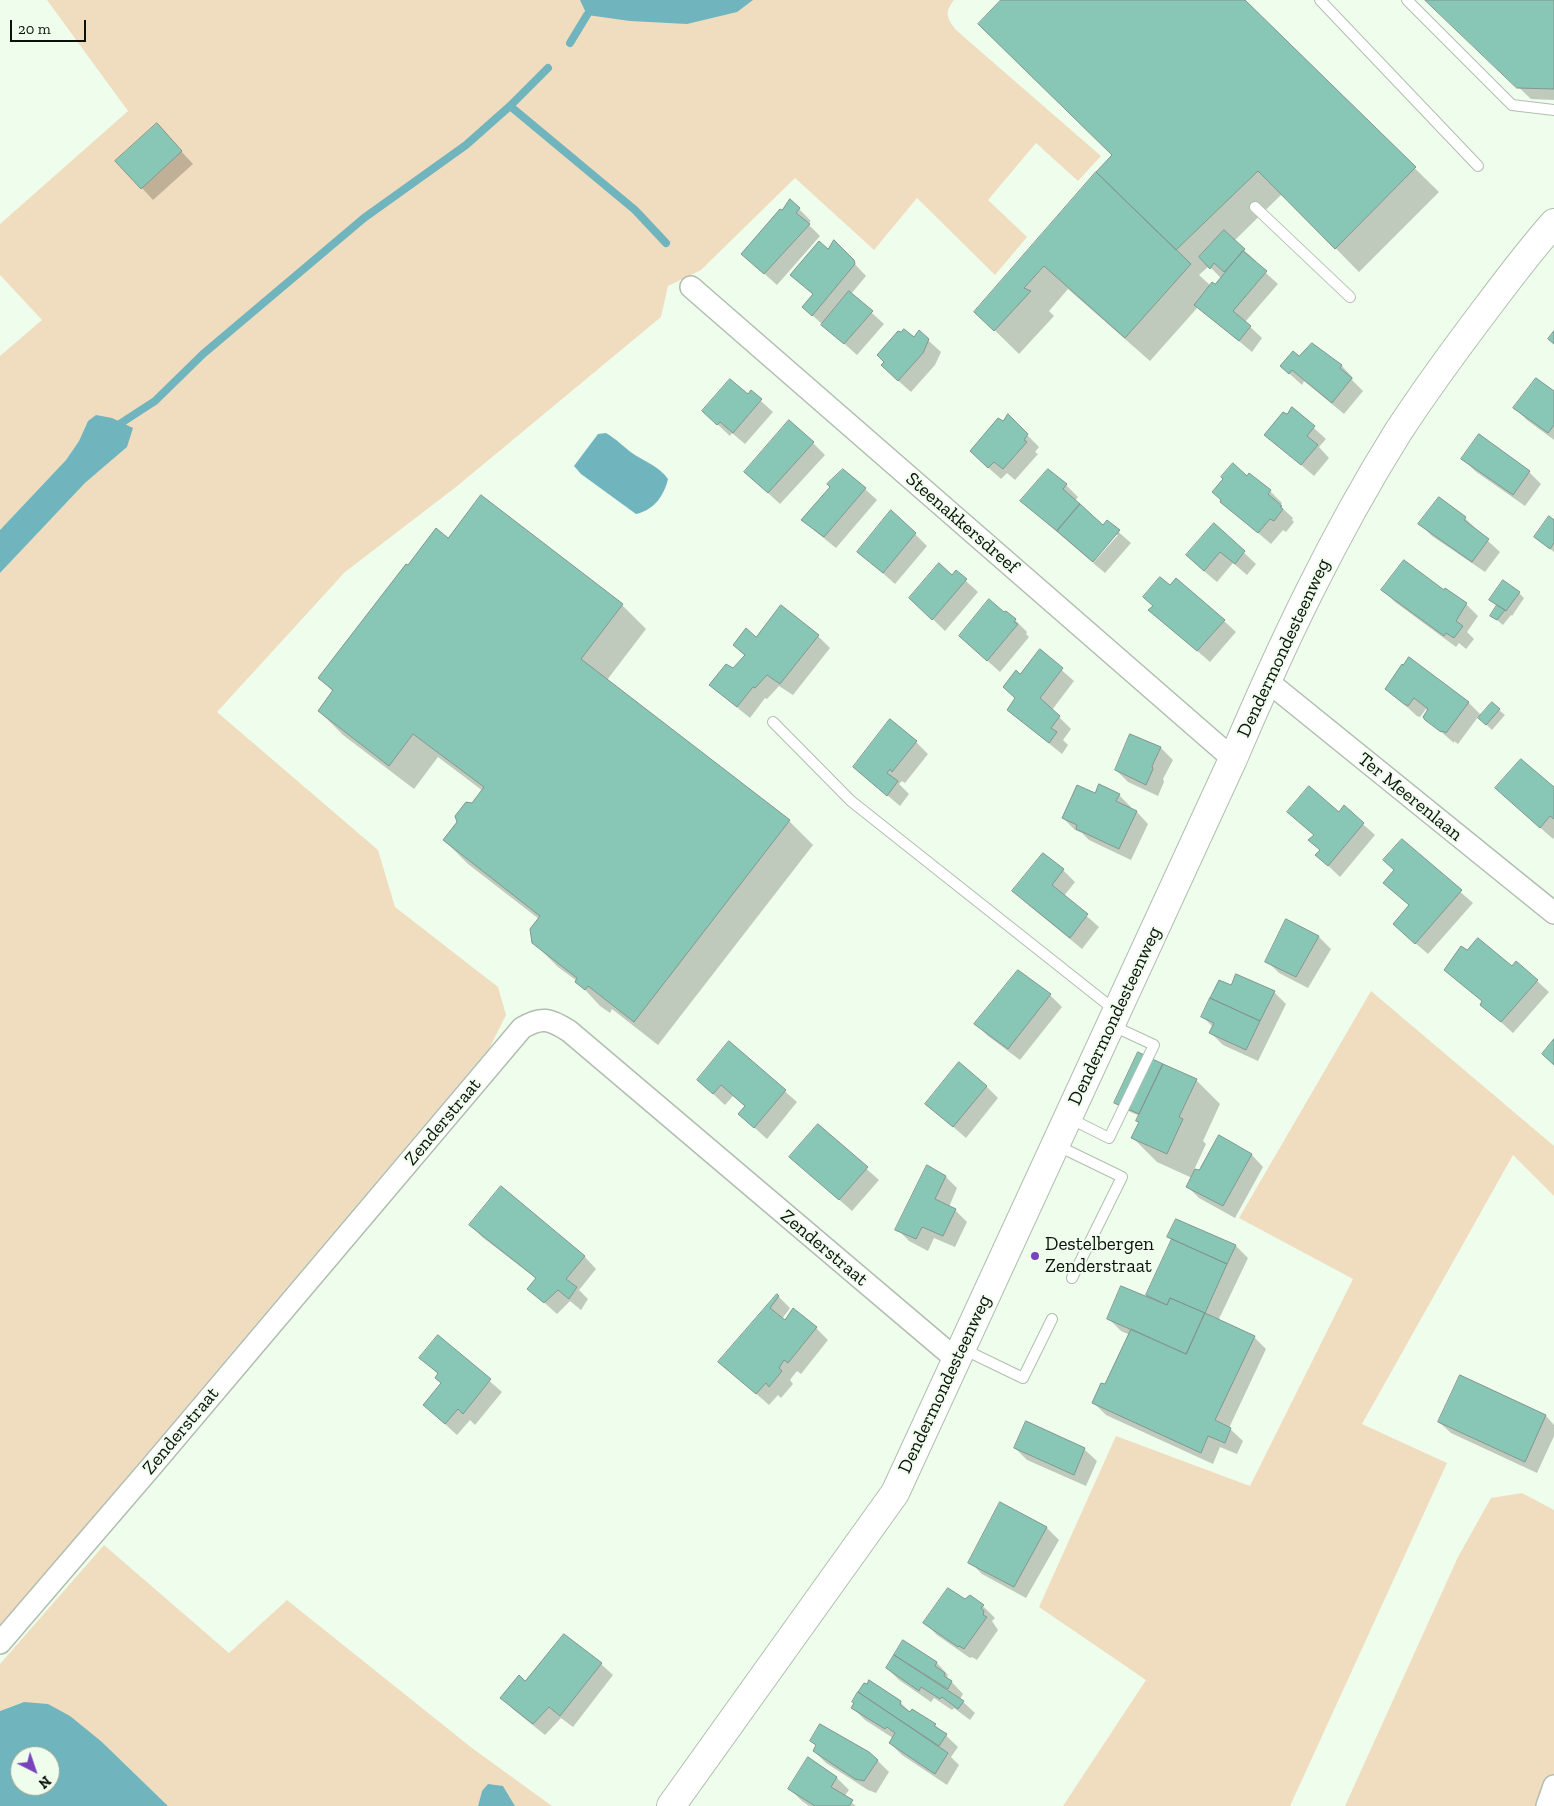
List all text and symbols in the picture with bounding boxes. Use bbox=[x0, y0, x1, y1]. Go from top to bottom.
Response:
scale bar bbox=[12, 10, 89, 42]
text: 20 m bbox=[18, 20, 51, 38]
street label: Steenakkersdreef bbox=[901, 468, 1023, 578]
street label: Dendermondesteenweg bbox=[1233, 555, 1335, 741]
street label: Ter Meerenlaan bbox=[1353, 748, 1467, 846]
street label: Dendermondesteenweg bbox=[1064, 923, 1166, 1109]
street label: Zenderstraat bbox=[400, 1074, 486, 1170]
street label: Zenderstraat bbox=[776, 1205, 872, 1291]
place label: Destelbergen Zenderstraat bbox=[1045, 1234, 1154, 1278]
marker: Destelbergen Zenderstraat bbox=[1029, 1250, 1041, 1262]
street label: Dendermondesteenweg bbox=[894, 1291, 996, 1477]
street label: Zenderstraat bbox=[138, 1383, 224, 1479]
north arrow bbox=[10, 1746, 60, 1796]
text: N bbox=[35, 1772, 54, 1792]

